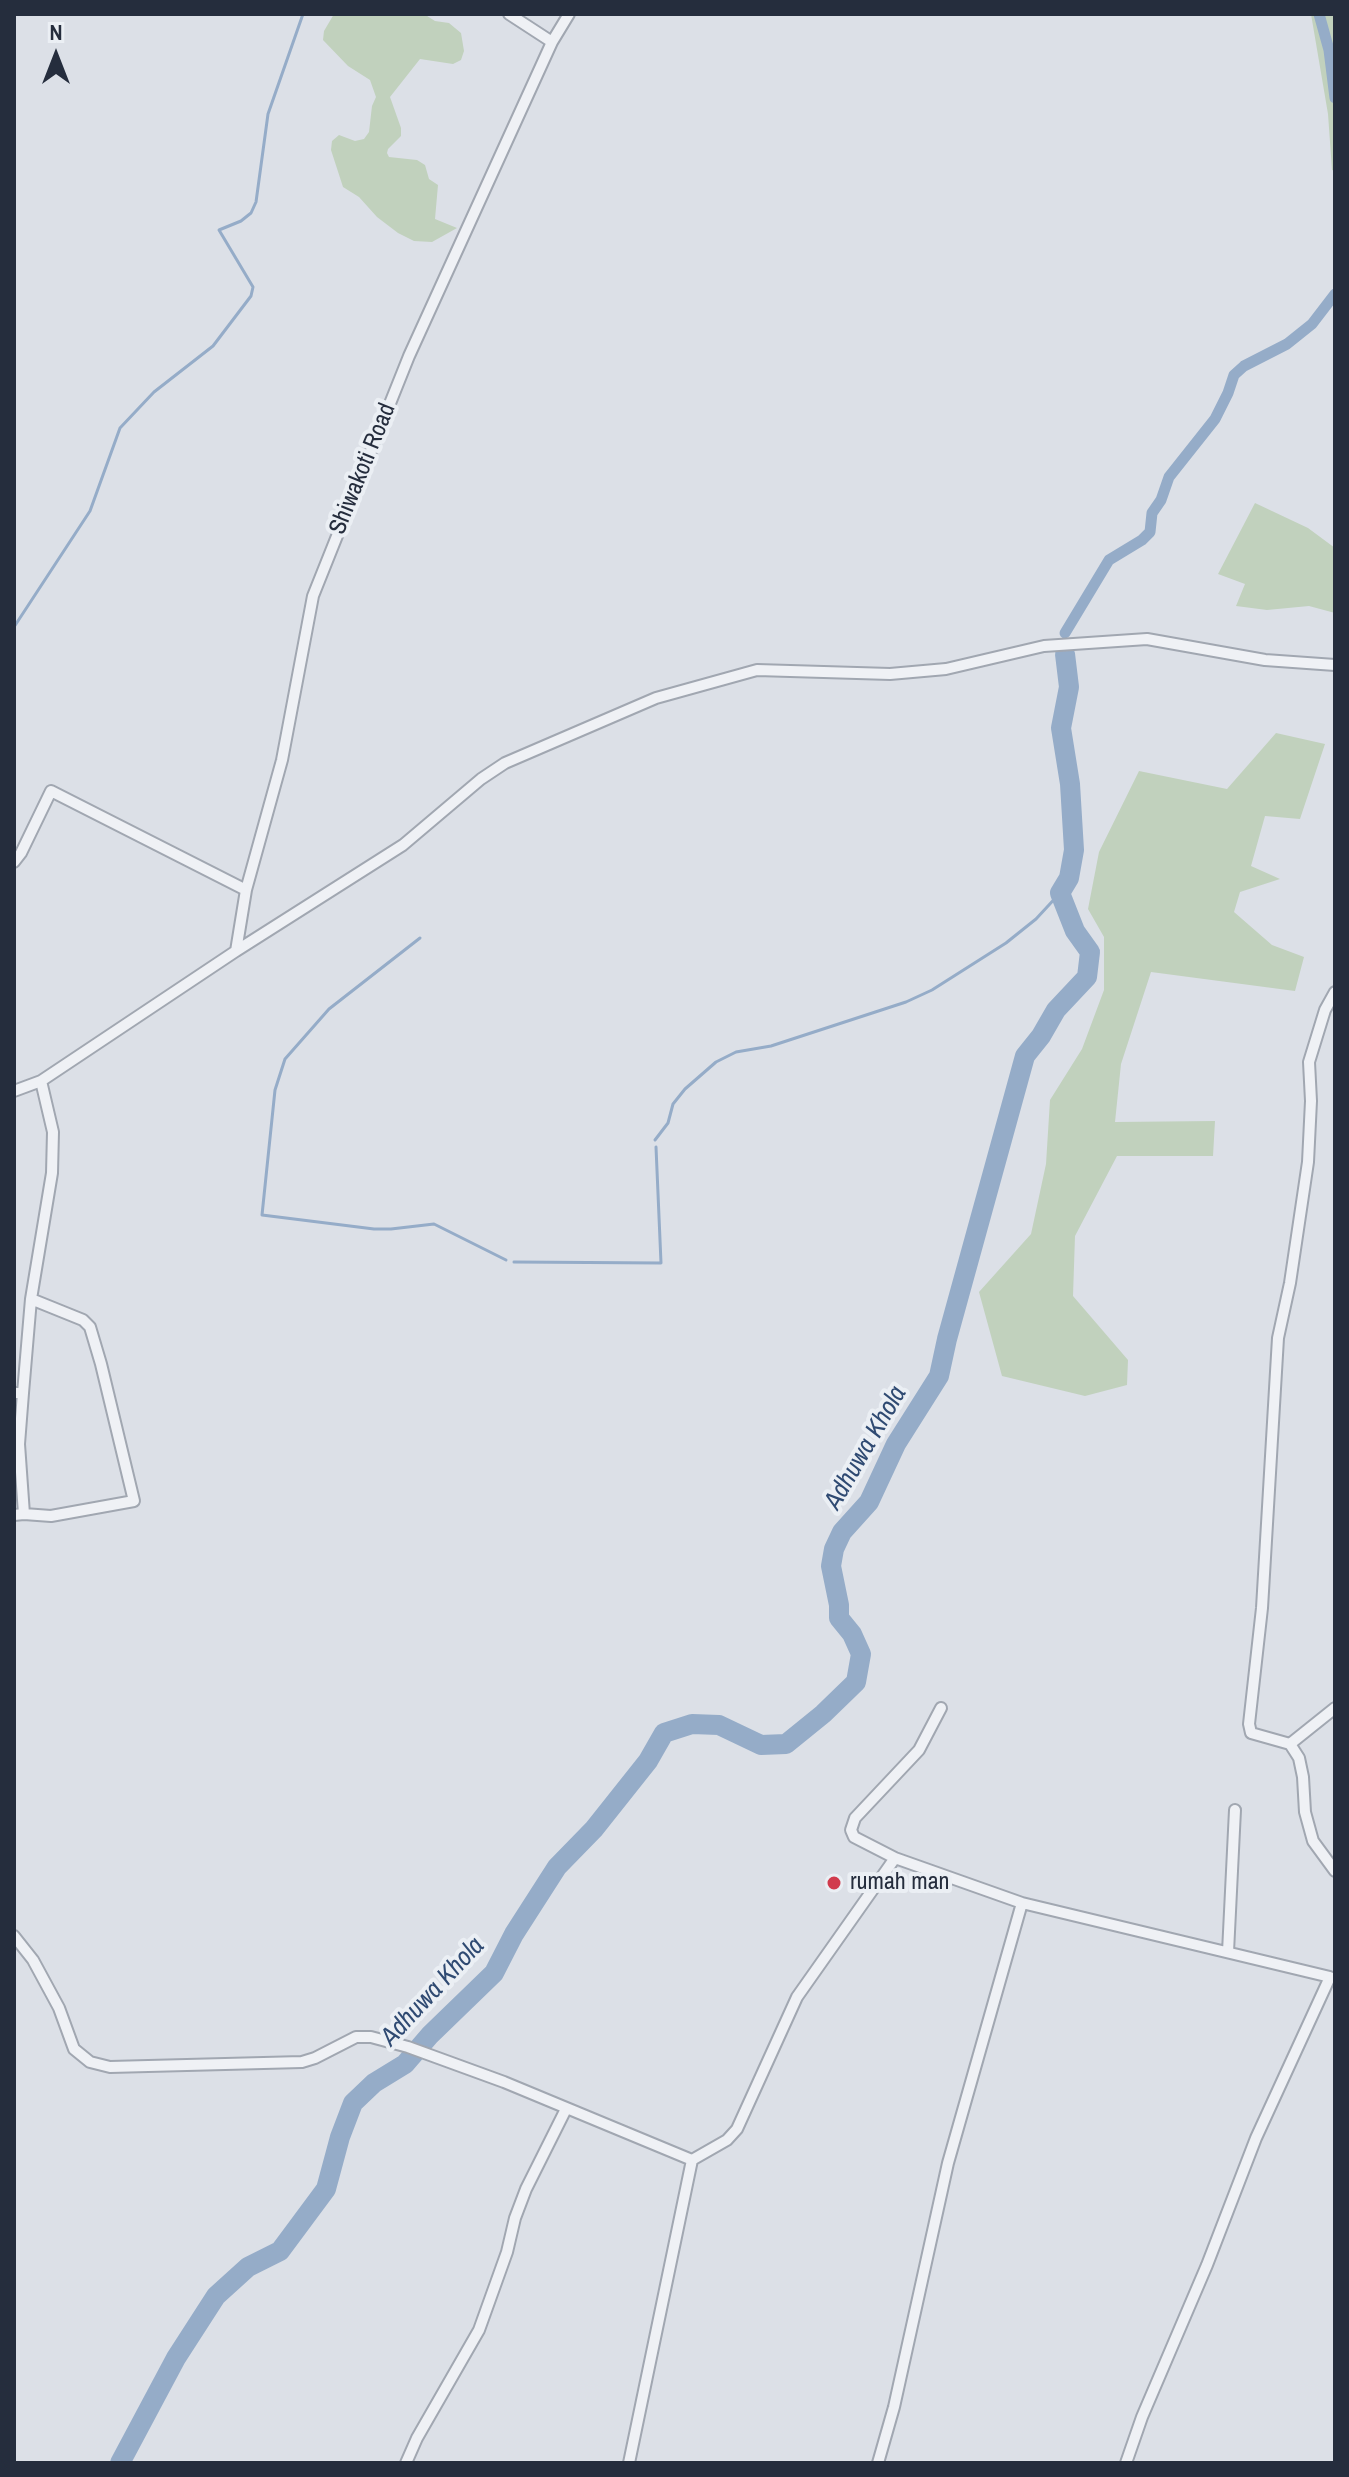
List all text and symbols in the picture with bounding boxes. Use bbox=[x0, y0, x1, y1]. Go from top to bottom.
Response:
north arrow bbox=[16, 16, 96, 96]
text: N bbox=[49, 17, 63, 47]
street label: Shiwakoti Road bbox=[324, 399, 402, 539]
water label: Adhuwa Khola bbox=[818, 1381, 914, 1515]
place label: rumah man bbox=[850, 1869, 950, 1897]
marker: rumah man bbox=[825, 1874, 843, 1892]
water label: Adhuwa Khola bbox=[375, 1931, 491, 2053]

